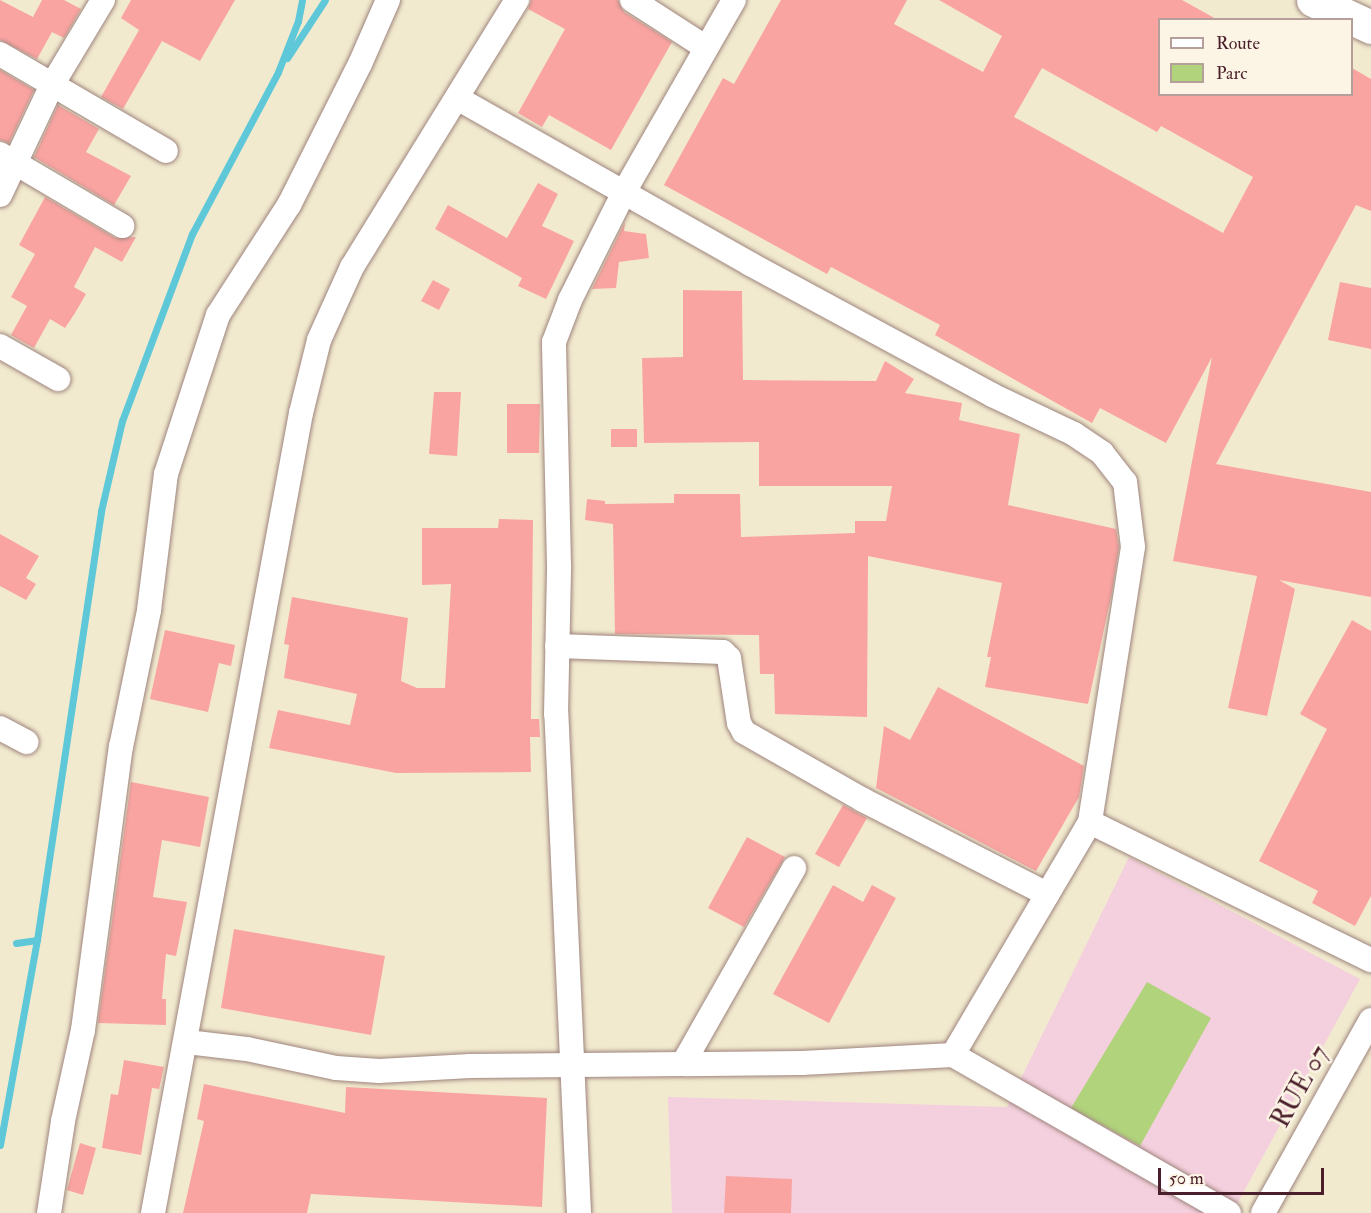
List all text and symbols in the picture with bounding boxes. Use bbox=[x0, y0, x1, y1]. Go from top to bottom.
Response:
legend bbox=[1158, 18, 1353, 96]
text: Route bbox=[1216, 32, 1260, 55]
text: Parc bbox=[1216, 62, 1247, 85]
street label: RUE 07 bbox=[1266, 1040, 1336, 1134]
scale bar bbox=[1161, 1156, 1328, 1194]
text: 50 m bbox=[1169, 1167, 1204, 1190]

